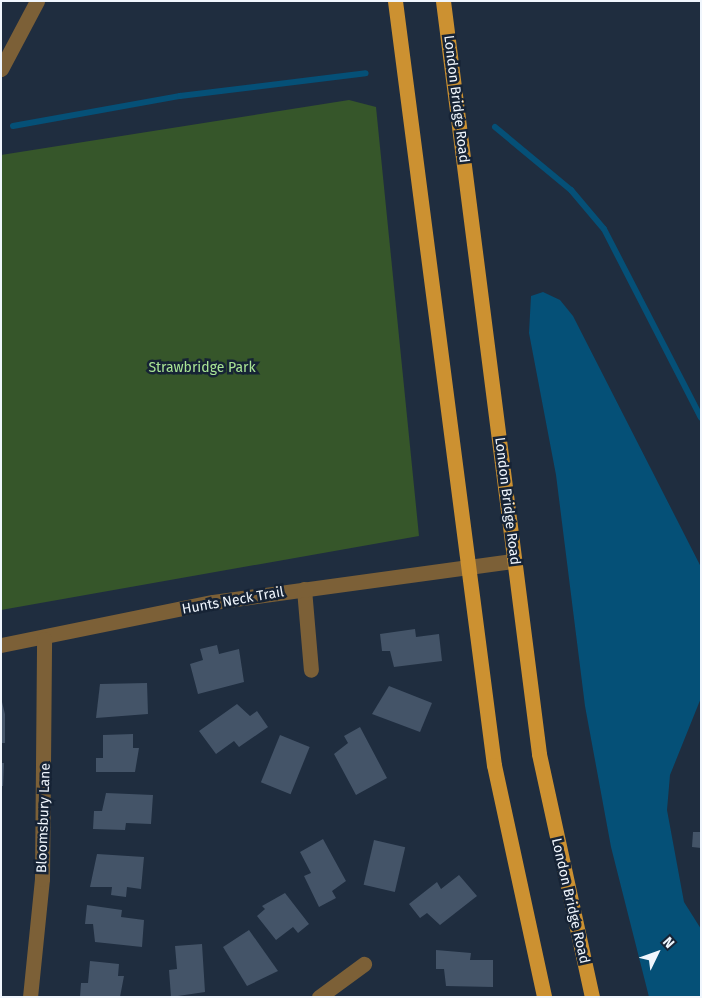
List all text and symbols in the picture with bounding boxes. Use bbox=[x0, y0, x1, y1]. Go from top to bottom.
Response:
street label: London Bridge Road bbox=[440, 34, 472, 164]
park label: Strawbridge Park bbox=[148, 360, 256, 376]
street label: London Bridge Road bbox=[491, 436, 523, 566]
street label: Hunts Neck Trail bbox=[181, 584, 285, 618]
street label: Bloomsbury Lane bbox=[34, 763, 54, 873]
street label: London Bridge Road bbox=[547, 837, 593, 965]
north arrow bbox=[632, 928, 682, 978]
text: N bbox=[659, 933, 678, 952]

